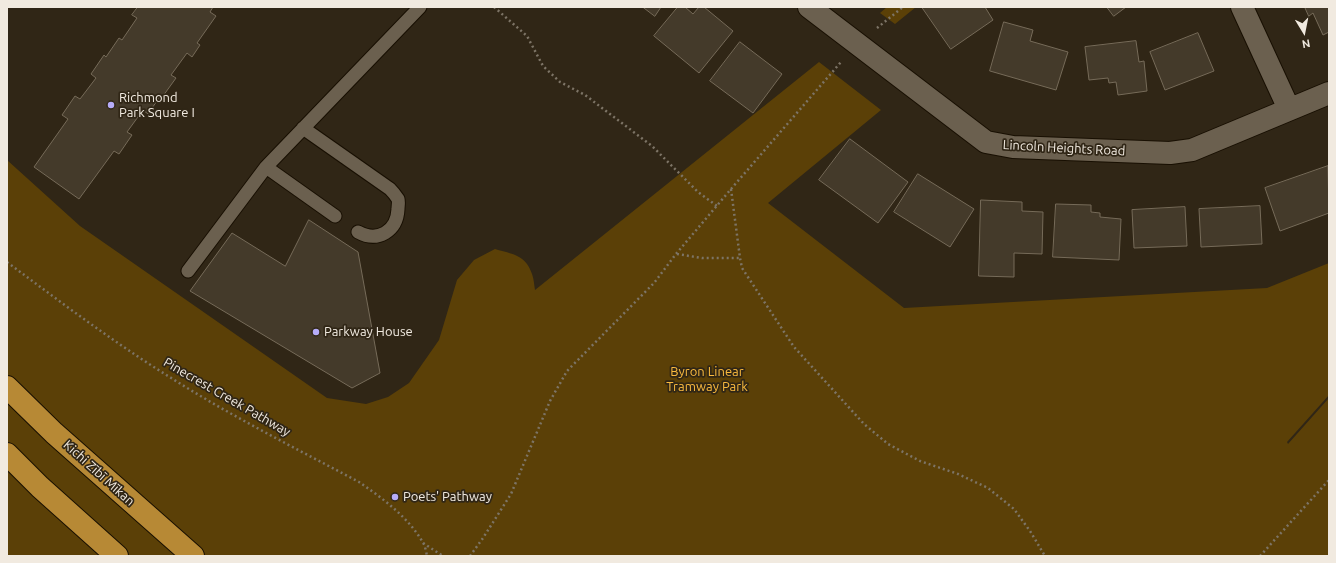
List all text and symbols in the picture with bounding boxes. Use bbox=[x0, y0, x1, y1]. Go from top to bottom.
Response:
north arrow bbox=[1284, 12, 1324, 52]
text: N bbox=[1301, 37, 1311, 50]
place label: Richmond Park Square I bbox=[119, 90, 195, 121]
marker: Richmond Park Square I bbox=[106, 100, 116, 110]
street label: Lincoln Heights Road bbox=[1002, 137, 1126, 159]
place label: Parkway House bbox=[324, 324, 413, 340]
marker: Parkway House bbox=[311, 327, 321, 337]
street label: Pinecrest Creek Pathway bbox=[161, 354, 293, 440]
park label: Byron Linear Tramway Park bbox=[666, 364, 748, 395]
street label: Kichi Zībī Mīkan bbox=[60, 437, 138, 509]
place label: Poets' Pathway bbox=[403, 489, 492, 505]
marker: Poets' Pathway bbox=[390, 492, 400, 502]

